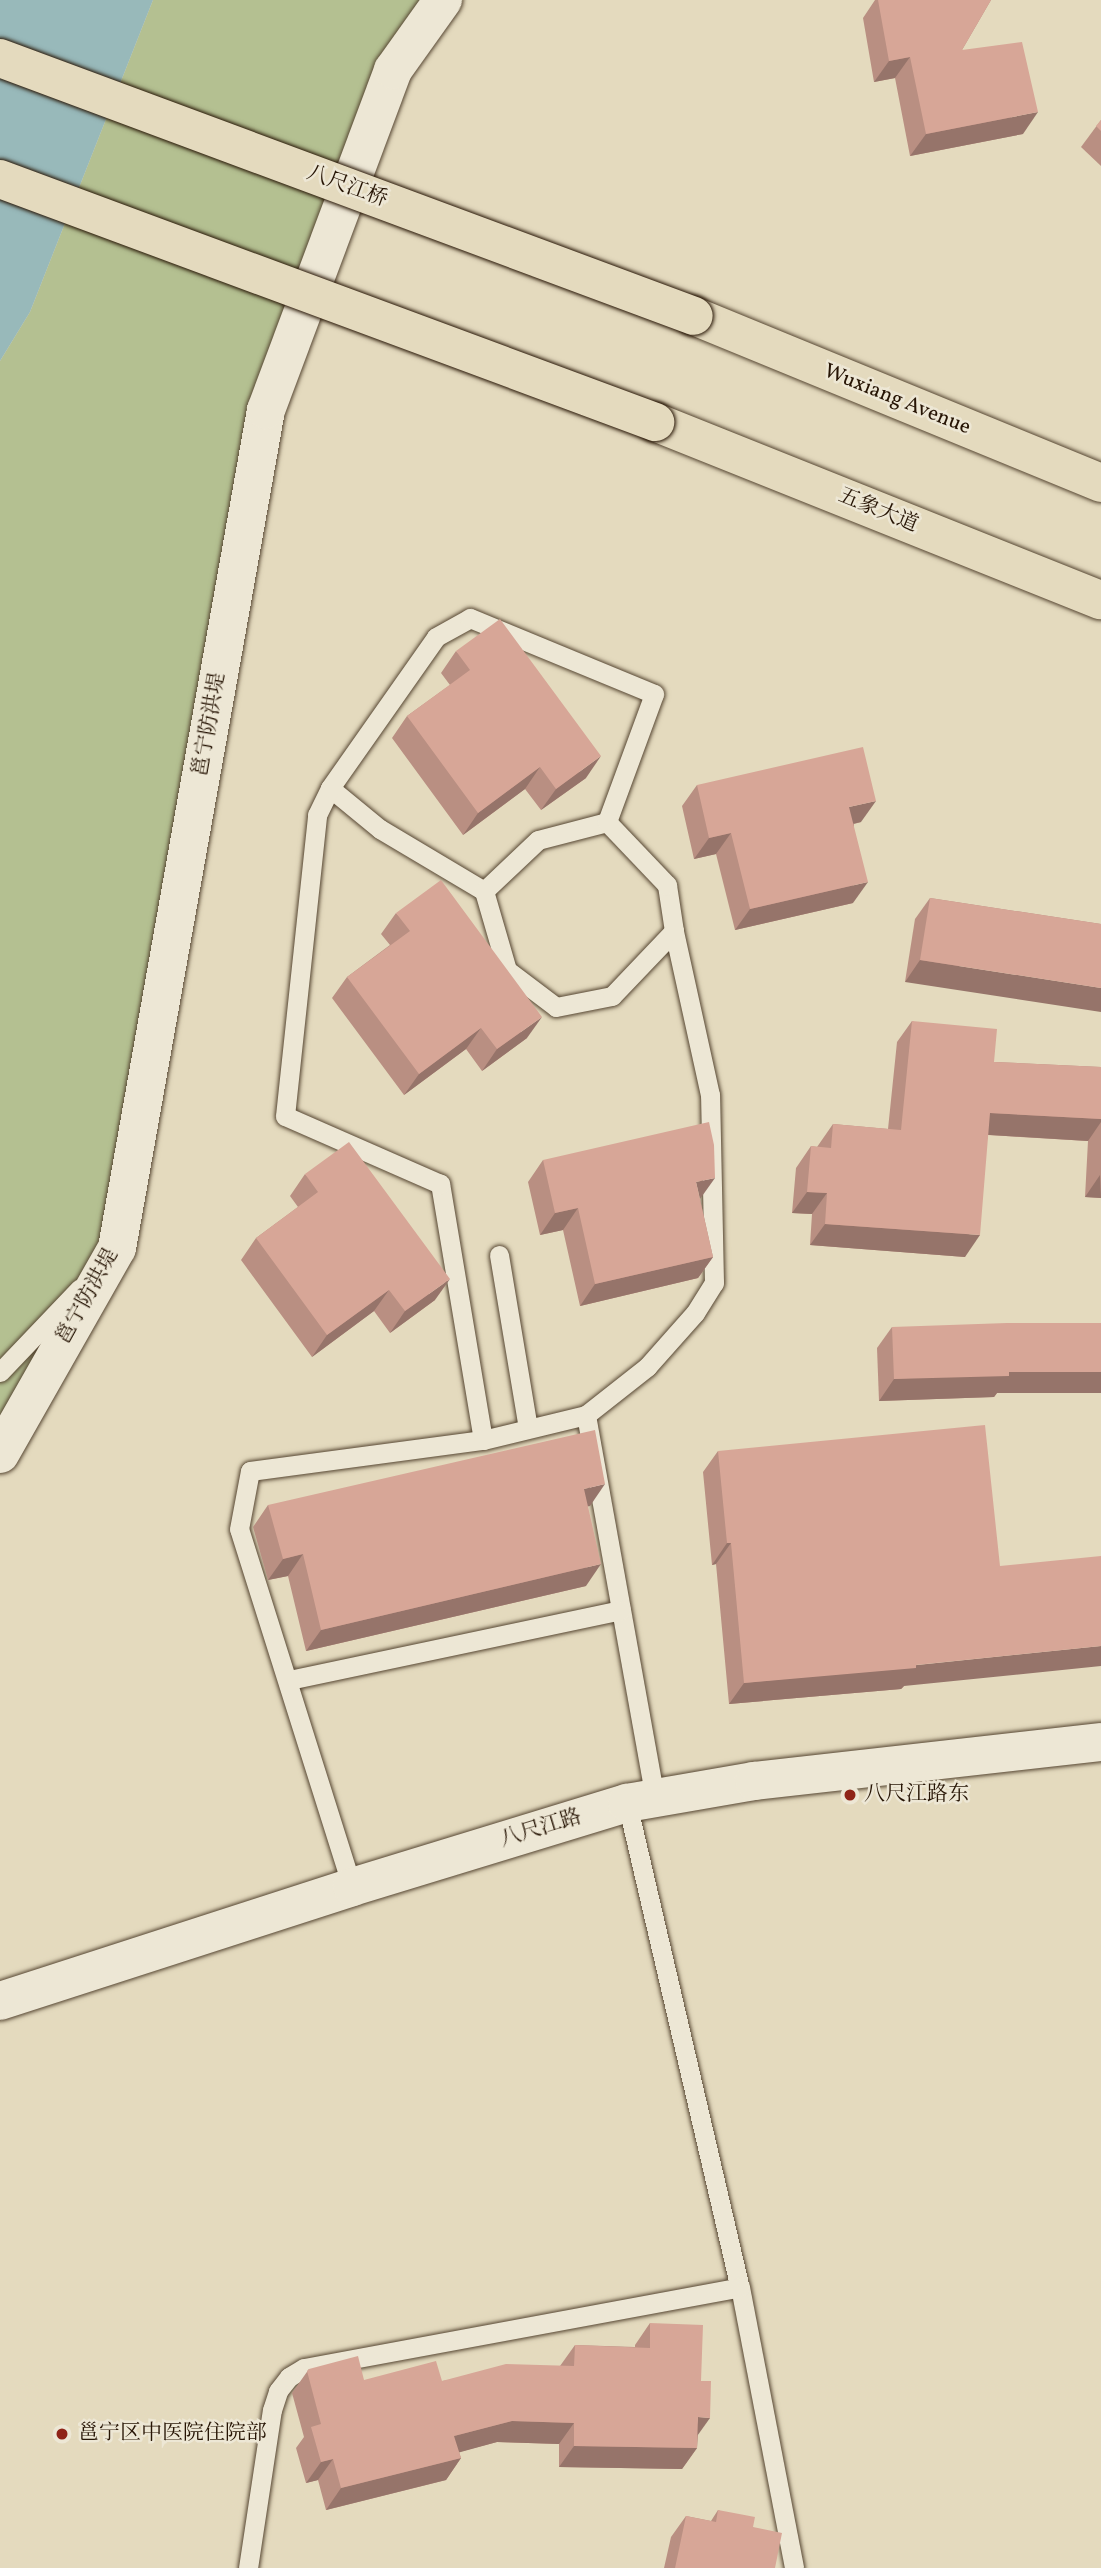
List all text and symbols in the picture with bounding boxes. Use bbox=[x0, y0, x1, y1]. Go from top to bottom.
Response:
street label: 八尺江桥 bbox=[303, 161, 391, 213]
street label: Wuxiang Avenue bbox=[820, 359, 974, 441]
street label: 五象大道 bbox=[834, 484, 922, 538]
street label: 邕宁防洪堤 bbox=[188, 671, 232, 779]
street label: 邕宁防洪堤 bbox=[52, 1245, 124, 1349]
place label: 八尺江路东 bbox=[864, 1782, 969, 1808]
marker: 八尺江路东 bbox=[842, 1787, 858, 1803]
street label: 八尺江路 bbox=[497, 1805, 585, 1853]
place label: 邕宁区中医院住院部 bbox=[78, 2421, 267, 2447]
marker: 邕宁区中医院住院部 bbox=[52, 2424, 72, 2444]

